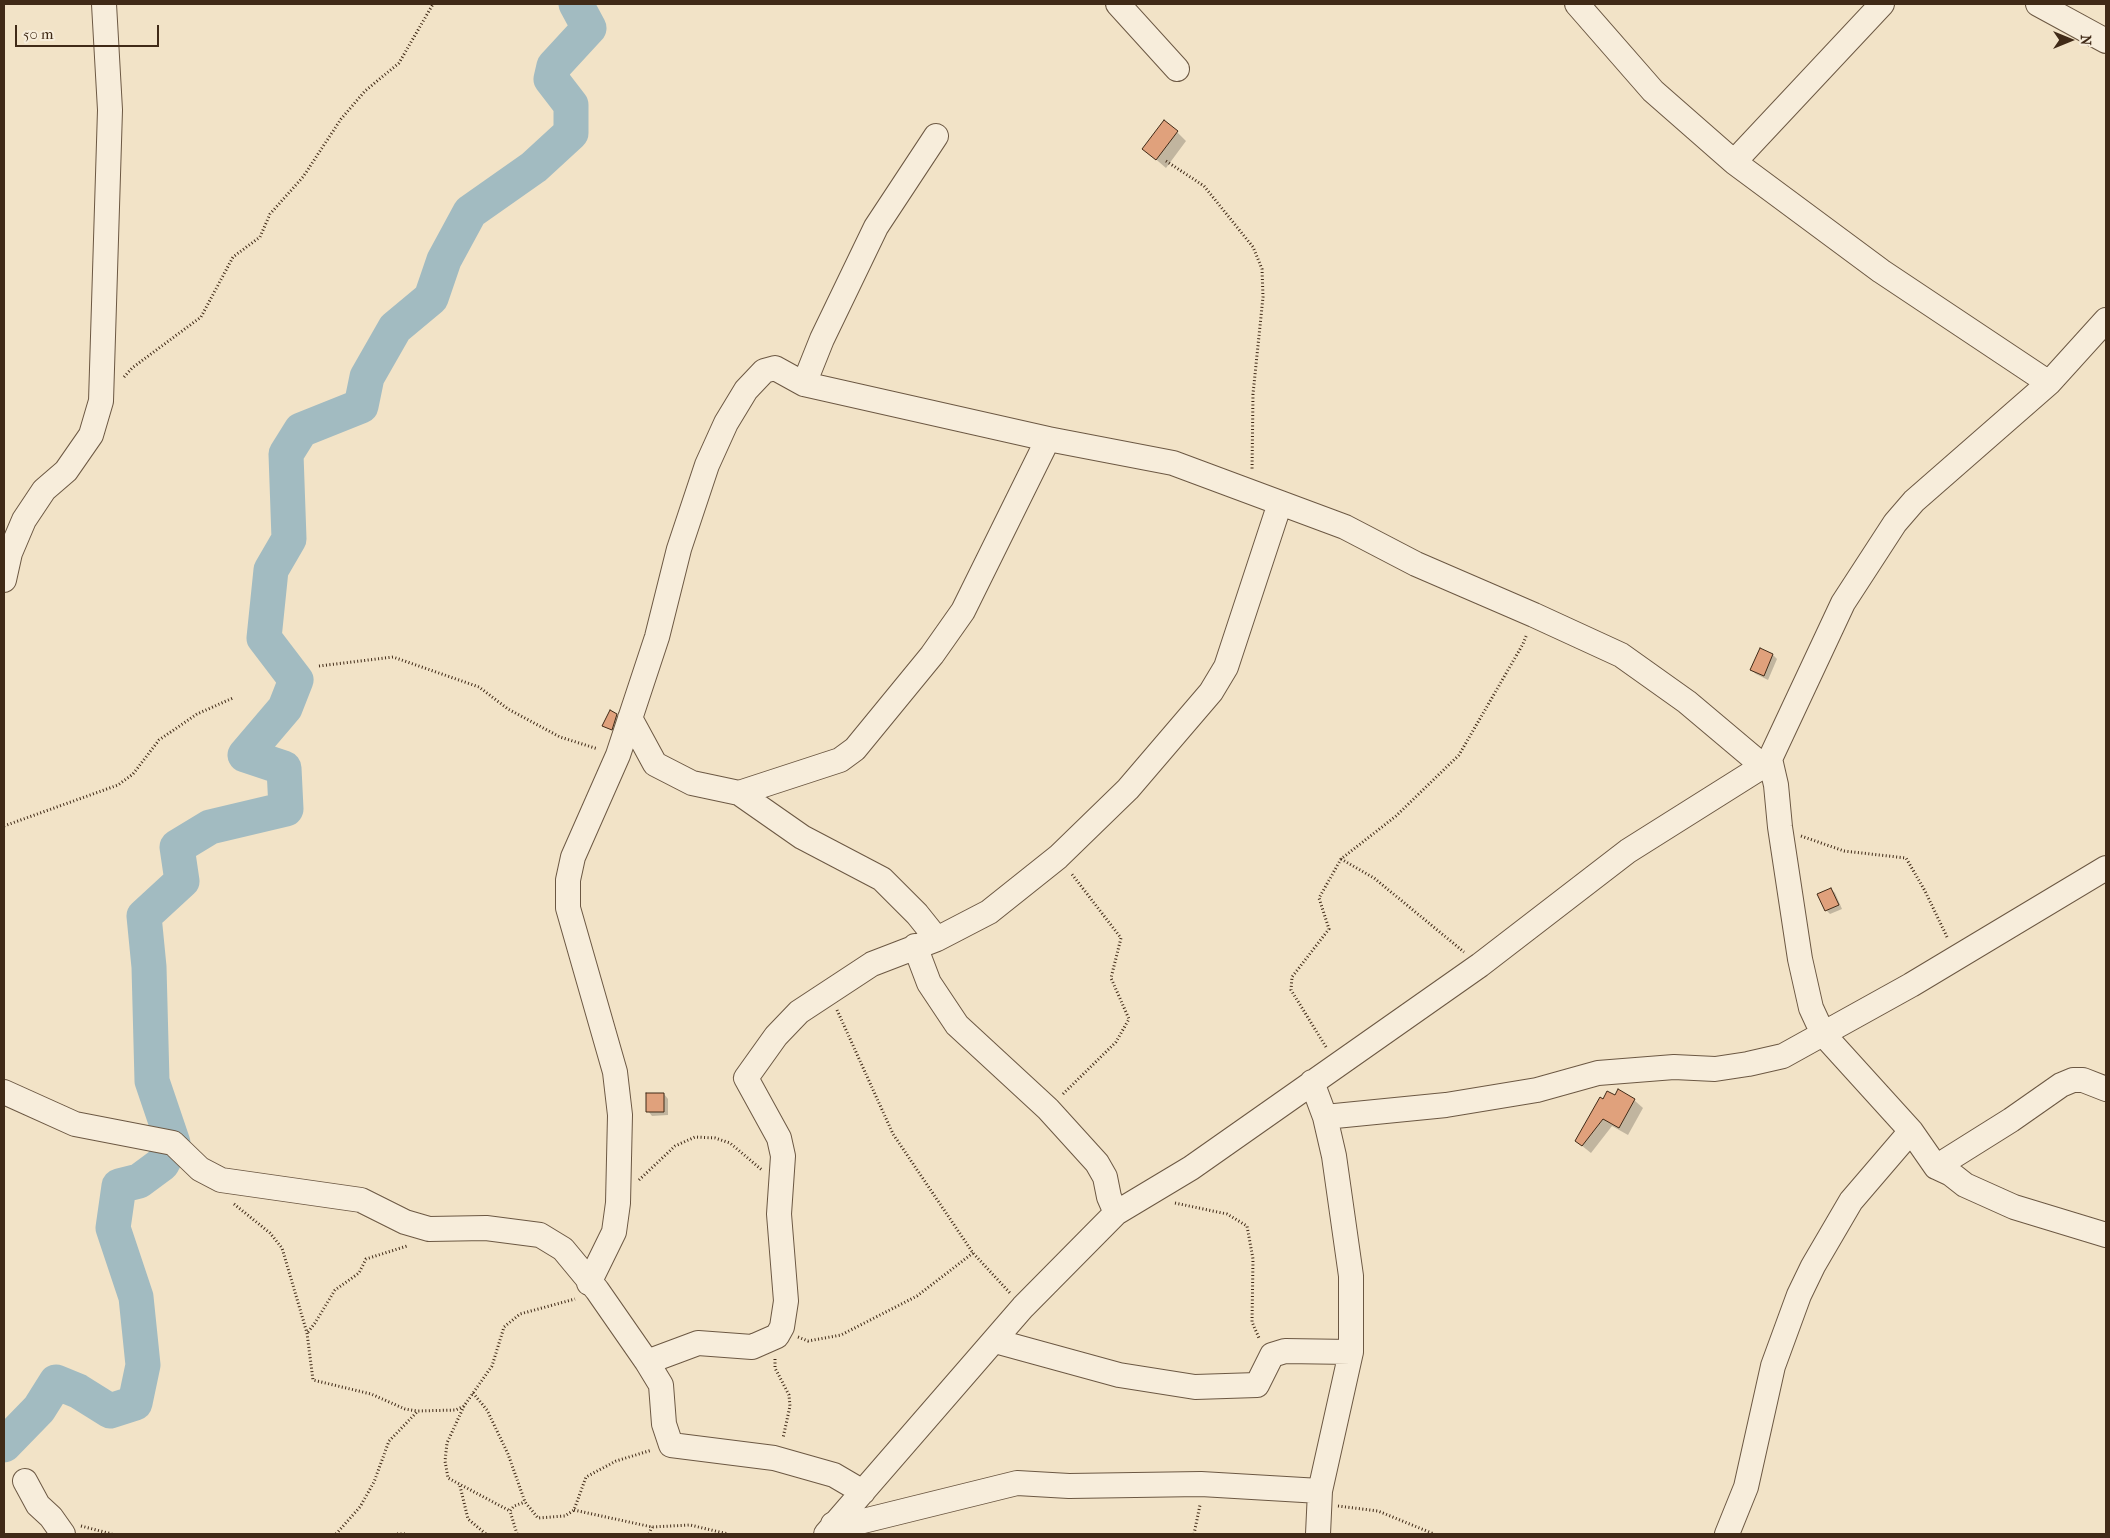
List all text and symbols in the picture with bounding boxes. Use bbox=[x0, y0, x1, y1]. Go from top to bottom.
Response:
scale bar bbox=[18, 15, 161, 47]
north arrow bbox=[2045, 15, 2095, 65]
text: 50 m bbox=[23, 25, 53, 43]
text: N bbox=[2077, 35, 2094, 45]

